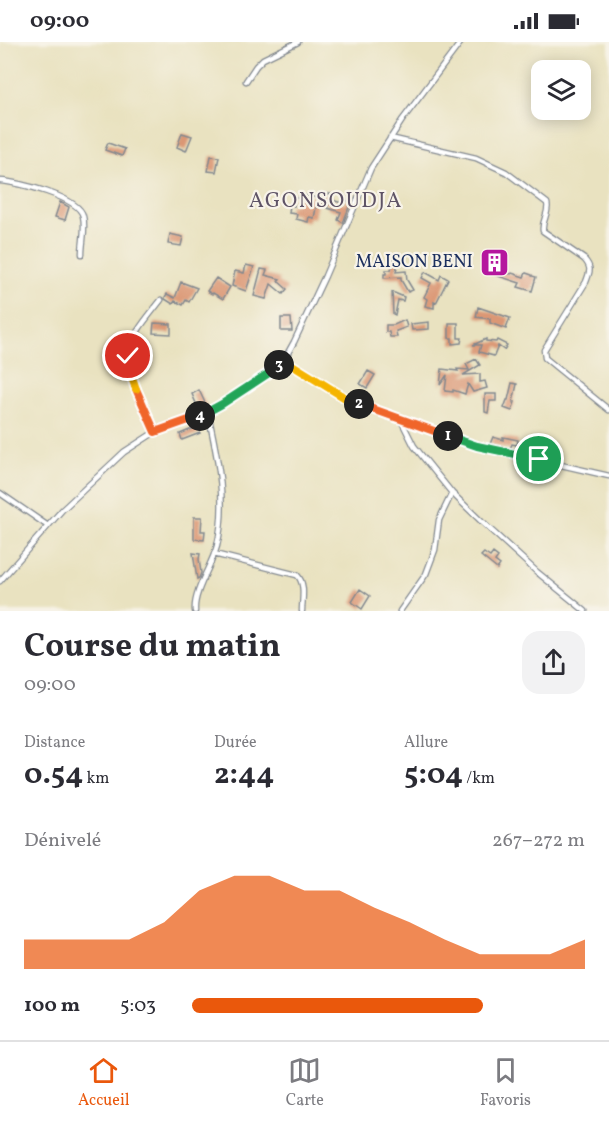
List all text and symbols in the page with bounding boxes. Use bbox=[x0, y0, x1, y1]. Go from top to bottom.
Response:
text: 09:00 bbox=[30, 6, 89, 37]
map controls bbox=[531, 60, 591, 120]
button: layers bbox=[531, 60, 591, 120]
district label: AGONSOUDJA bbox=[249, 187, 403, 216]
building icon: MAISON BENI bbox=[478, 246, 510, 278]
place label: MAISON BENI bbox=[355, 250, 473, 275]
pin bbox=[102, 330, 153, 381]
icon: check bbox=[111, 339, 144, 372]
pin: 3 bbox=[264, 350, 294, 380]
text: 3 bbox=[275, 354, 283, 376]
pin: 2 bbox=[344, 389, 374, 419]
text: 2 bbox=[355, 393, 363, 415]
pin: 4 bbox=[185, 401, 215, 431]
text: 4 bbox=[195, 405, 205, 427]
pin: 1 bbox=[433, 421, 463, 451]
text: 1 bbox=[445, 425, 451, 447]
pin bbox=[513, 433, 564, 484]
icon: arrive bbox=[522, 442, 555, 475]
text: Course du matin bbox=[24, 625, 281, 671]
button: share bbox=[522, 631, 585, 694]
text: 09:00 bbox=[24, 671, 76, 699]
text: Distance bbox=[24, 732, 85, 754]
text: Durée bbox=[214, 732, 257, 754]
text: Allure bbox=[404, 732, 448, 754]
text: 0.54 bbox=[24, 754, 83, 796]
text: 2:44 bbox=[214, 754, 274, 796]
text: 5:04 bbox=[404, 754, 463, 796]
text: km bbox=[83, 768, 109, 790]
text: /km bbox=[463, 768, 495, 790]
text: Dénivelé bbox=[24, 827, 101, 855]
text: 267–272 m bbox=[492, 827, 585, 855]
text: 100 m bbox=[24, 992, 80, 1020]
text: 5:03 bbox=[120, 992, 156, 1020]
tab: Accueil bbox=[78, 1054, 130, 1112]
tab: Carte bbox=[286, 1054, 324, 1112]
tab: Favoris bbox=[480, 1054, 531, 1112]

